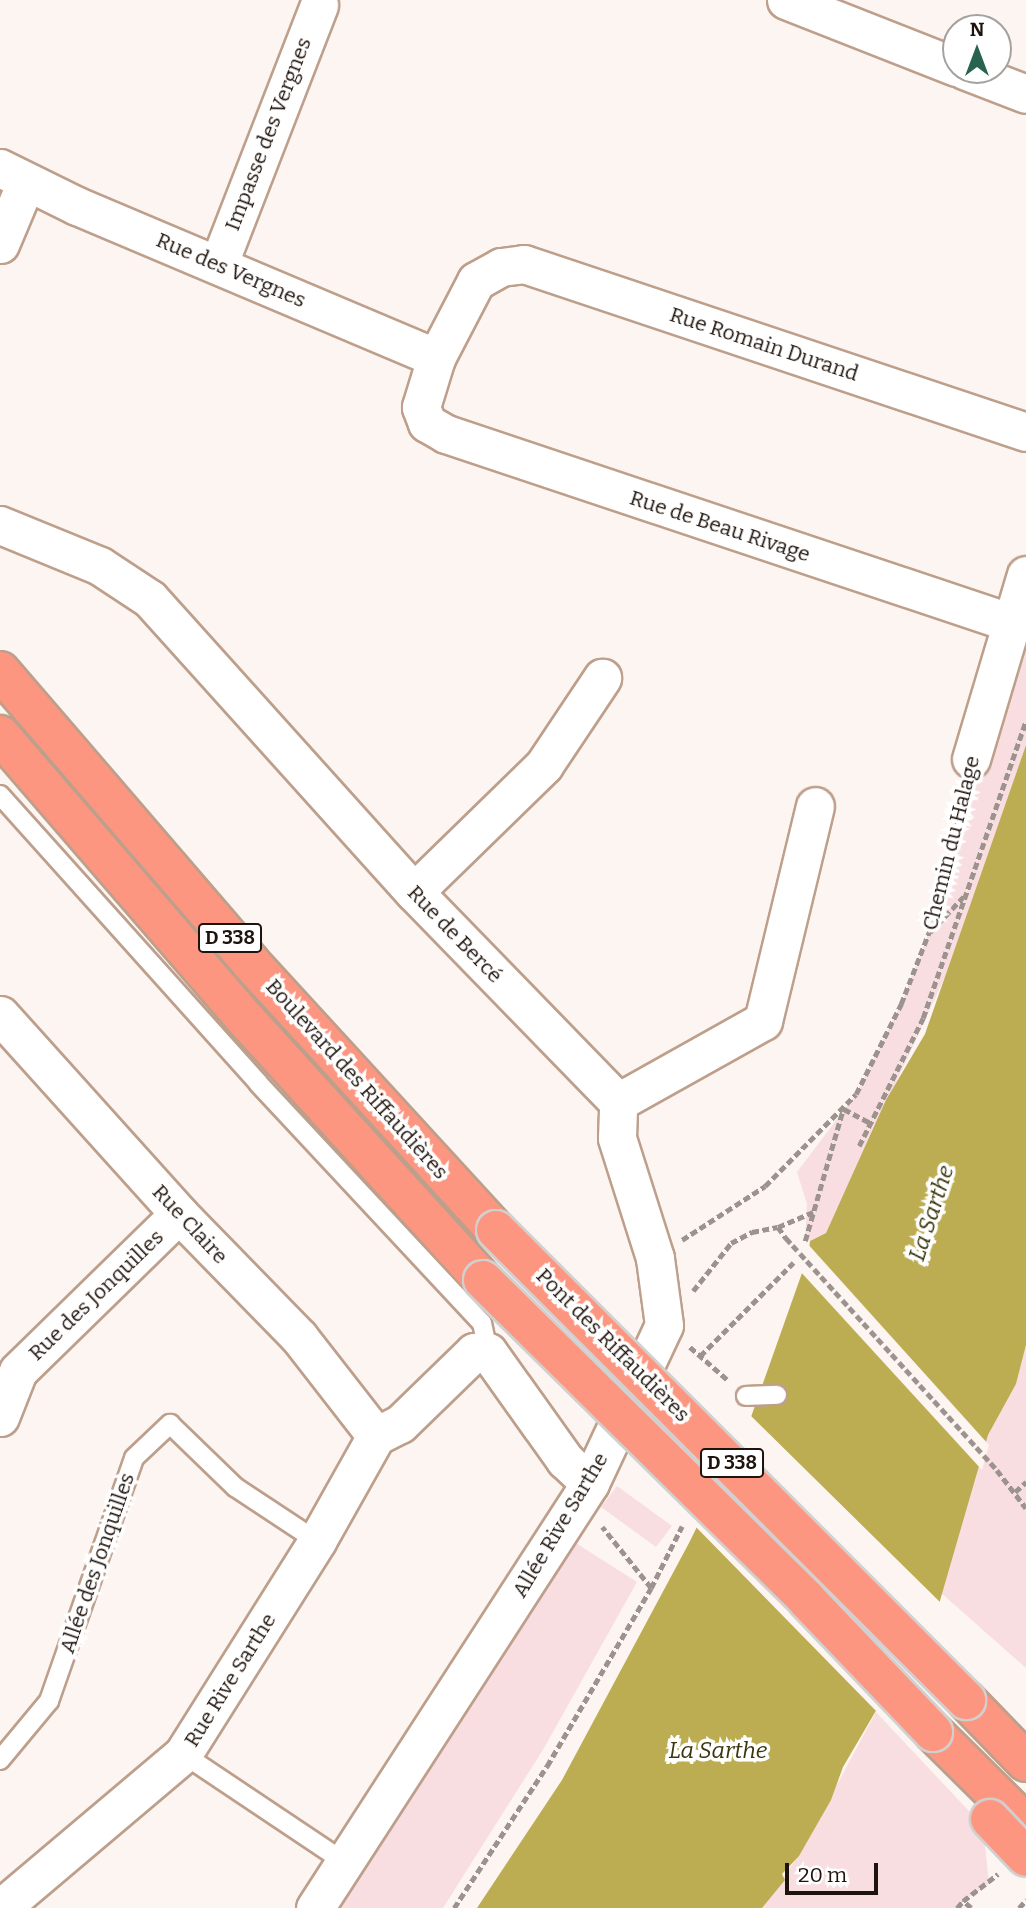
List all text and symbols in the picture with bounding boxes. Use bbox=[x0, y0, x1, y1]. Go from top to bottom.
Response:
north arrow bbox=[942, 14, 1012, 84]
text: N bbox=[970, 18, 984, 41]
street label: Impasse des Vergnes bbox=[220, 34, 316, 234]
street label: Rue des Vergnes bbox=[152, 227, 310, 313]
street label: Rue Romain Durand bbox=[667, 302, 861, 386]
street label: Rue de Beau Rivage bbox=[627, 485, 813, 567]
street label: Chemin du Halage bbox=[917, 753, 985, 933]
street label: Rue de Bercé bbox=[402, 880, 508, 988]
road number: D 338 bbox=[197, 922, 263, 954]
street label: Boulevard des Riffaudières bbox=[261, 974, 453, 1184]
water label: La Sarthe bbox=[903, 1162, 959, 1264]
street label: Rue Claire bbox=[147, 1179, 233, 1269]
street label: Rue des Jonquilles bbox=[23, 1224, 169, 1366]
street label: Pont des Riffaudières bbox=[531, 1263, 695, 1427]
street label: Allée Rive Sarthe bbox=[507, 1448, 613, 1602]
road number: D 338 bbox=[699, 1448, 765, 1478]
street label: Allée des Jonquilles bbox=[54, 1469, 140, 1657]
street label: Rue Rive Sarthe bbox=[179, 1609, 281, 1751]
water label: La Sarthe bbox=[669, 1736, 767, 1764]
scale bar bbox=[788, 1848, 881, 1892]
text: 20 m bbox=[798, 1862, 847, 1888]

